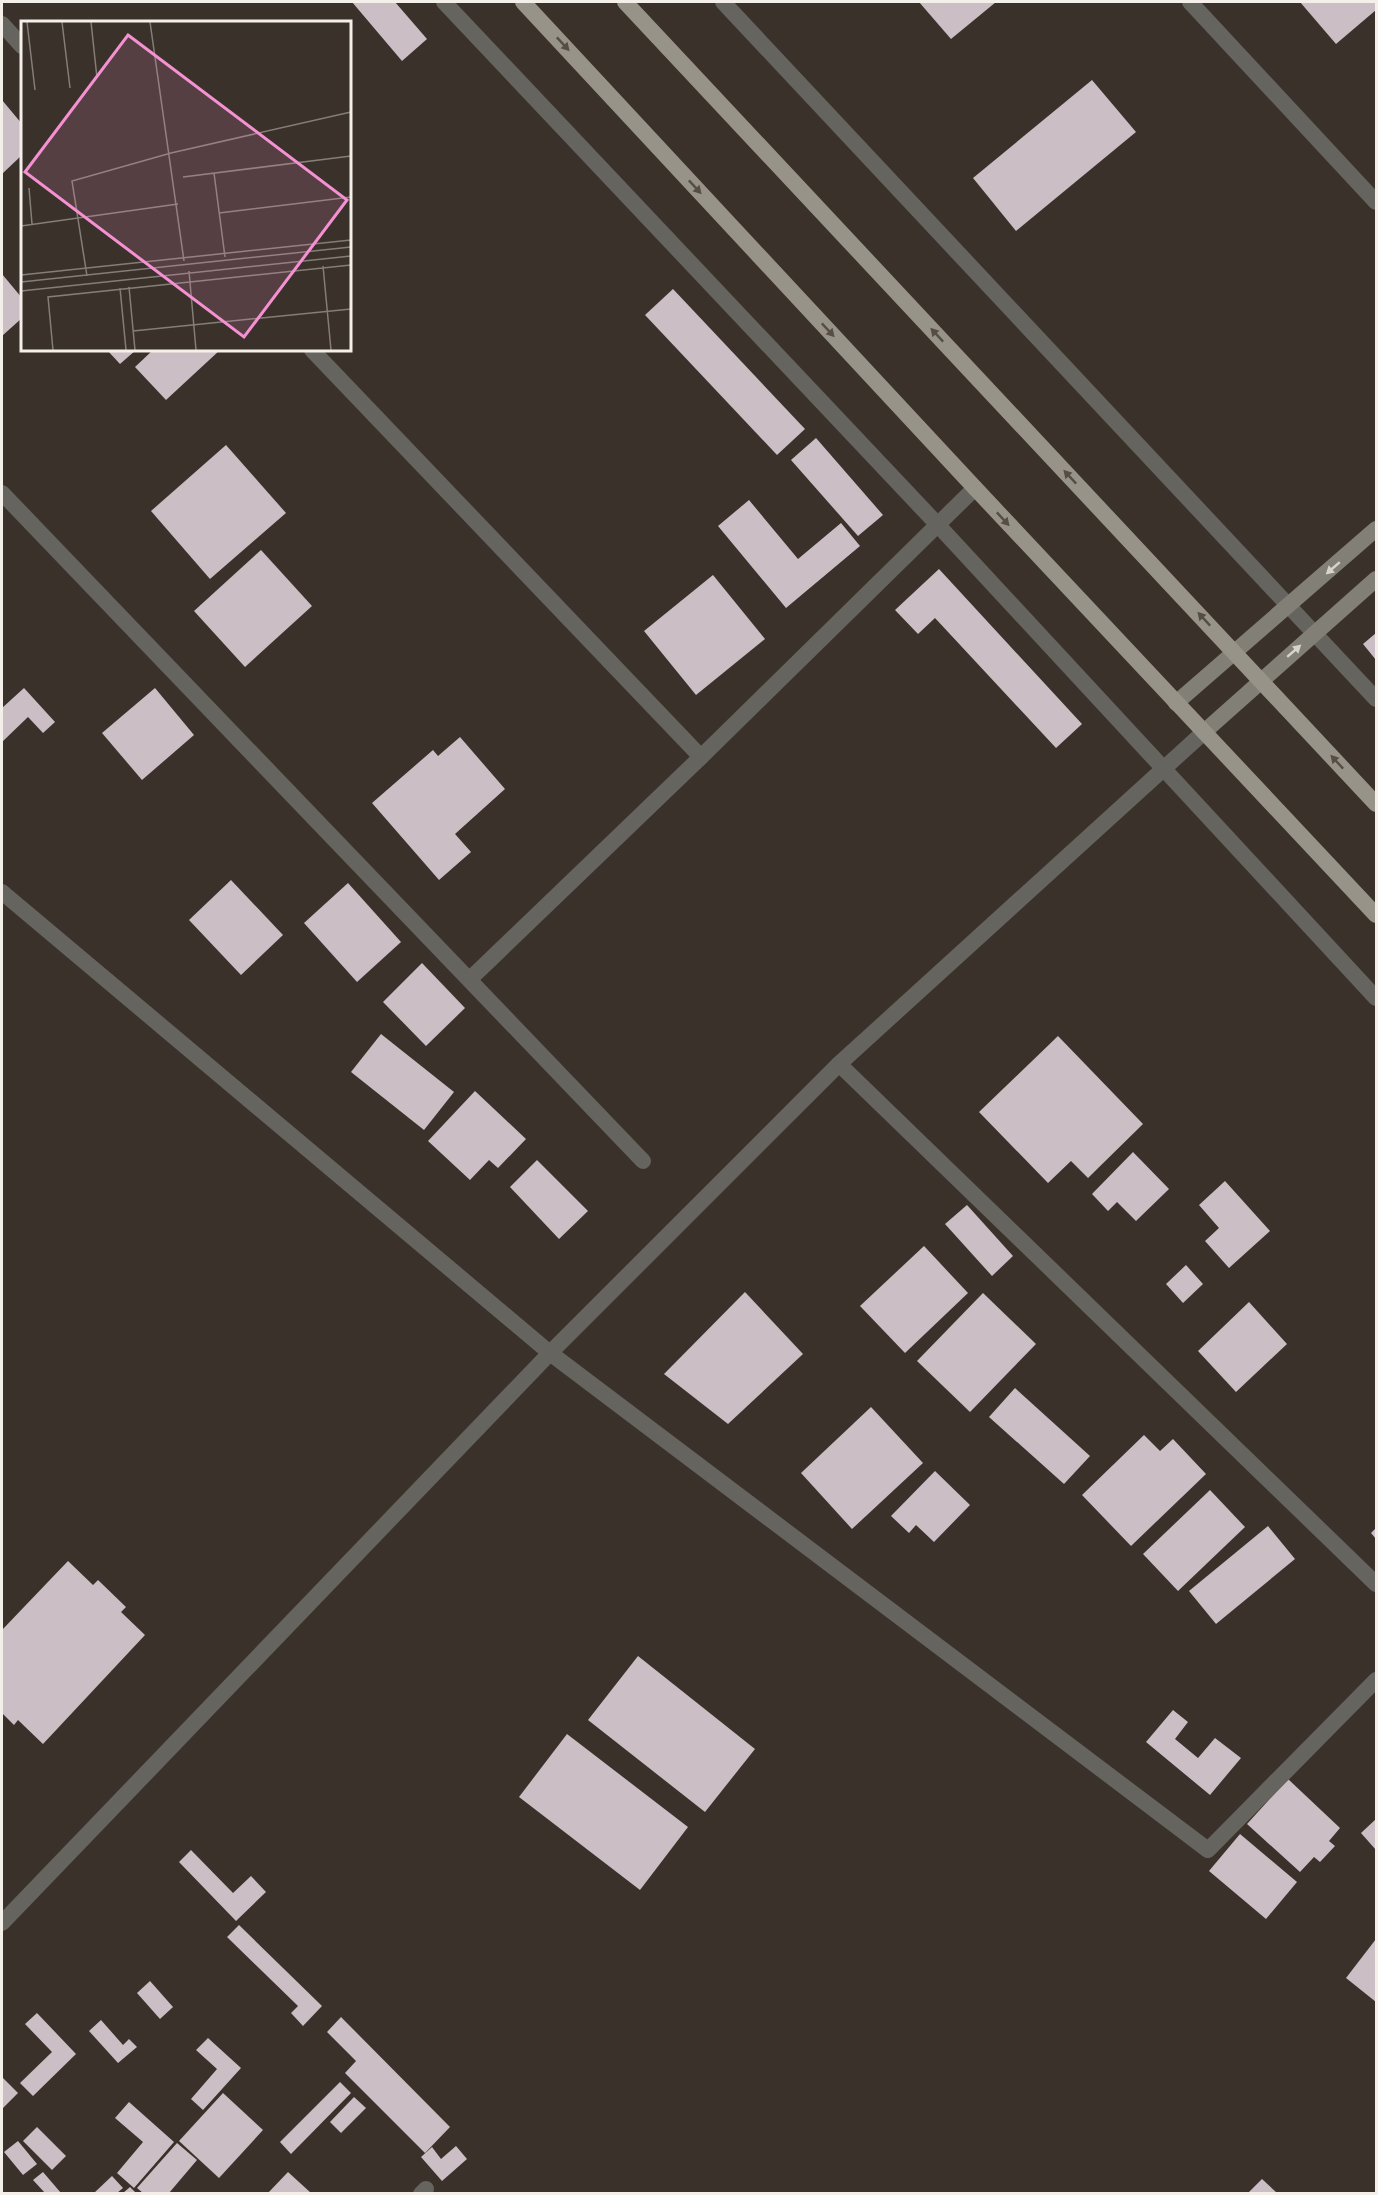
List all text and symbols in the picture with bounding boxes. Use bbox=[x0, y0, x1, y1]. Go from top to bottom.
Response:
inset map bbox=[21, 21, 351, 351]
one-way arrow bbox=[555, 37, 569, 51]
one-way arrow bbox=[688, 180, 702, 195]
one-way arrow bbox=[821, 323, 835, 338]
one-way arrow bbox=[930, 327, 944, 342]
one-way arrow bbox=[1064, 470, 1077, 485]
one-way arrow bbox=[996, 512, 1010, 526]
one-way arrow bbox=[1325, 561, 1340, 575]
one-way arrow bbox=[1197, 612, 1211, 626]
one-way arrow bbox=[1286, 645, 1301, 658]
one-way arrow bbox=[1330, 754, 1344, 769]

